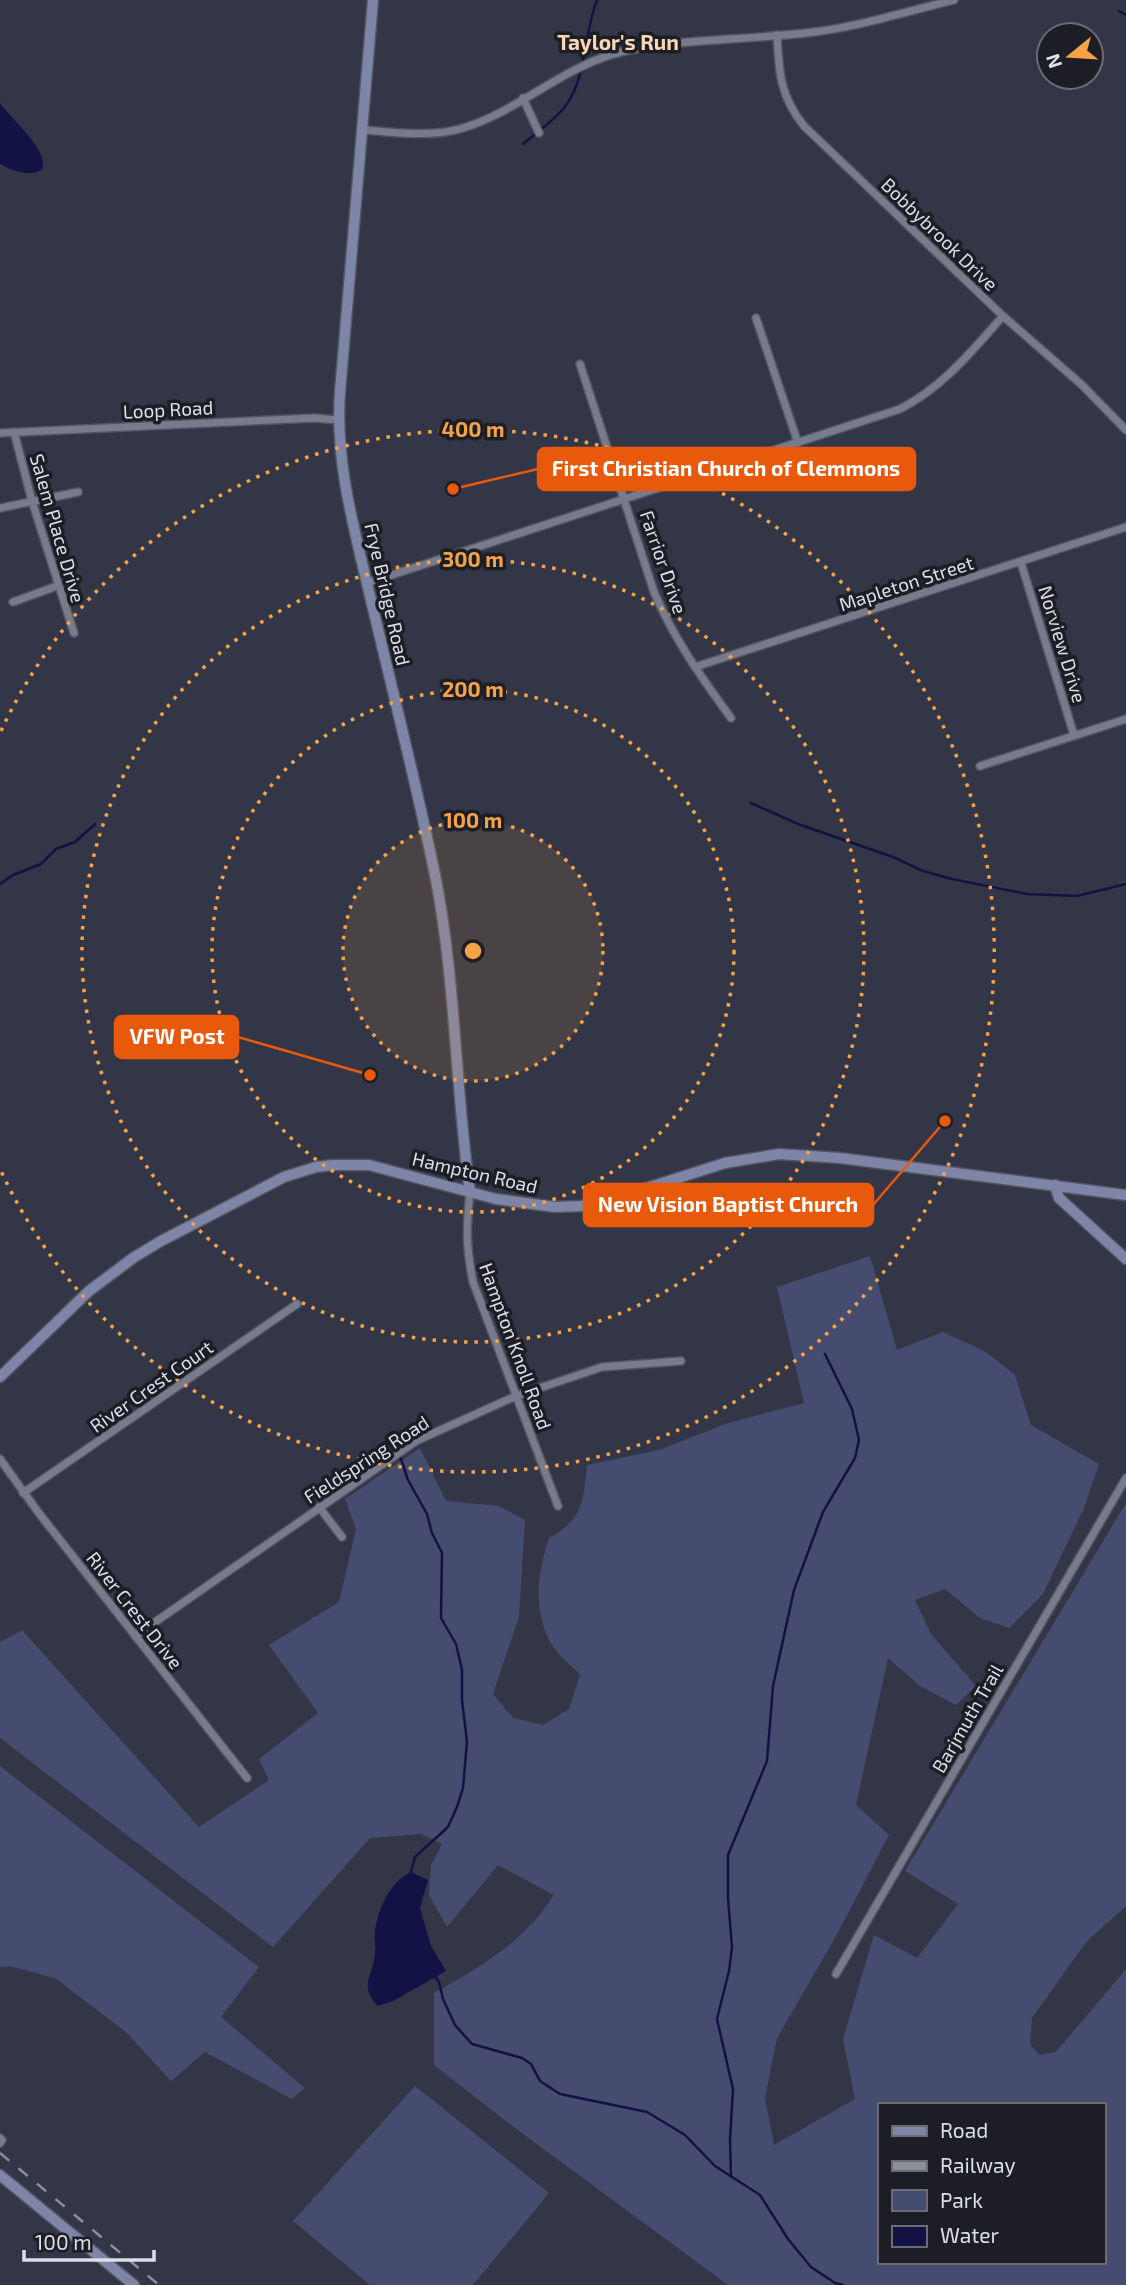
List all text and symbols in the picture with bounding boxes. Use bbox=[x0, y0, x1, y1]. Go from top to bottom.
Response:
north arrow bbox=[1035, 21, 1105, 91]
district label: Taylor's Run bbox=[557, 29, 679, 55]
text: N bbox=[1040, 51, 1066, 71]
street label: Bobbybrook Drive bbox=[877, 173, 1003, 295]
street label: Loop Road bbox=[122, 395, 214, 423]
text: 400 m bbox=[442, 416, 504, 441]
callout: First Christian Church of Clemmons bbox=[538, 448, 915, 490]
street label: Salem Place Drive bbox=[26, 451, 90, 605]
text: First Christian Church of Clemmons bbox=[552, 455, 900, 480]
street label: Farrior Drive bbox=[636, 507, 692, 617]
street label: Frye Bridge Road bbox=[360, 520, 416, 668]
text: 300 m bbox=[442, 546, 504, 571]
street label: Mapleton Street bbox=[836, 550, 976, 616]
street label: Norview Drive bbox=[1034, 583, 1092, 705]
text: 200 m bbox=[442, 676, 504, 701]
text: 100 m bbox=[444, 807, 502, 832]
centre of rings bbox=[461, 939, 485, 963]
callout: VFW Post bbox=[115, 1016, 238, 1058]
text: VFW Post bbox=[129, 1023, 225, 1048]
street label: Hampton Road bbox=[410, 1146, 540, 1198]
callout: New Vision Baptist Church bbox=[584, 1184, 873, 1226]
text: New Vision Baptist Church bbox=[598, 1191, 858, 1216]
street label: Hampton Knoll Road bbox=[475, 1259, 557, 1433]
street label: River Crest Court bbox=[85, 1335, 217, 1437]
street label: Fieldspring Road bbox=[299, 1410, 433, 1508]
street label: River Crest Drive bbox=[82, 1547, 188, 1673]
street label: Barjmuth Trail bbox=[927, 1659, 1008, 1776]
legend bbox=[878, 2103, 1105, 2264]
text: Road bbox=[940, 2117, 988, 2142]
text: Railway bbox=[940, 2152, 1016, 2177]
text: Park bbox=[940, 2187, 983, 2212]
scale bar bbox=[24, 2218, 154, 2262]
text: Water bbox=[940, 2222, 999, 2247]
text: 100 m bbox=[35, 2229, 92, 2254]

